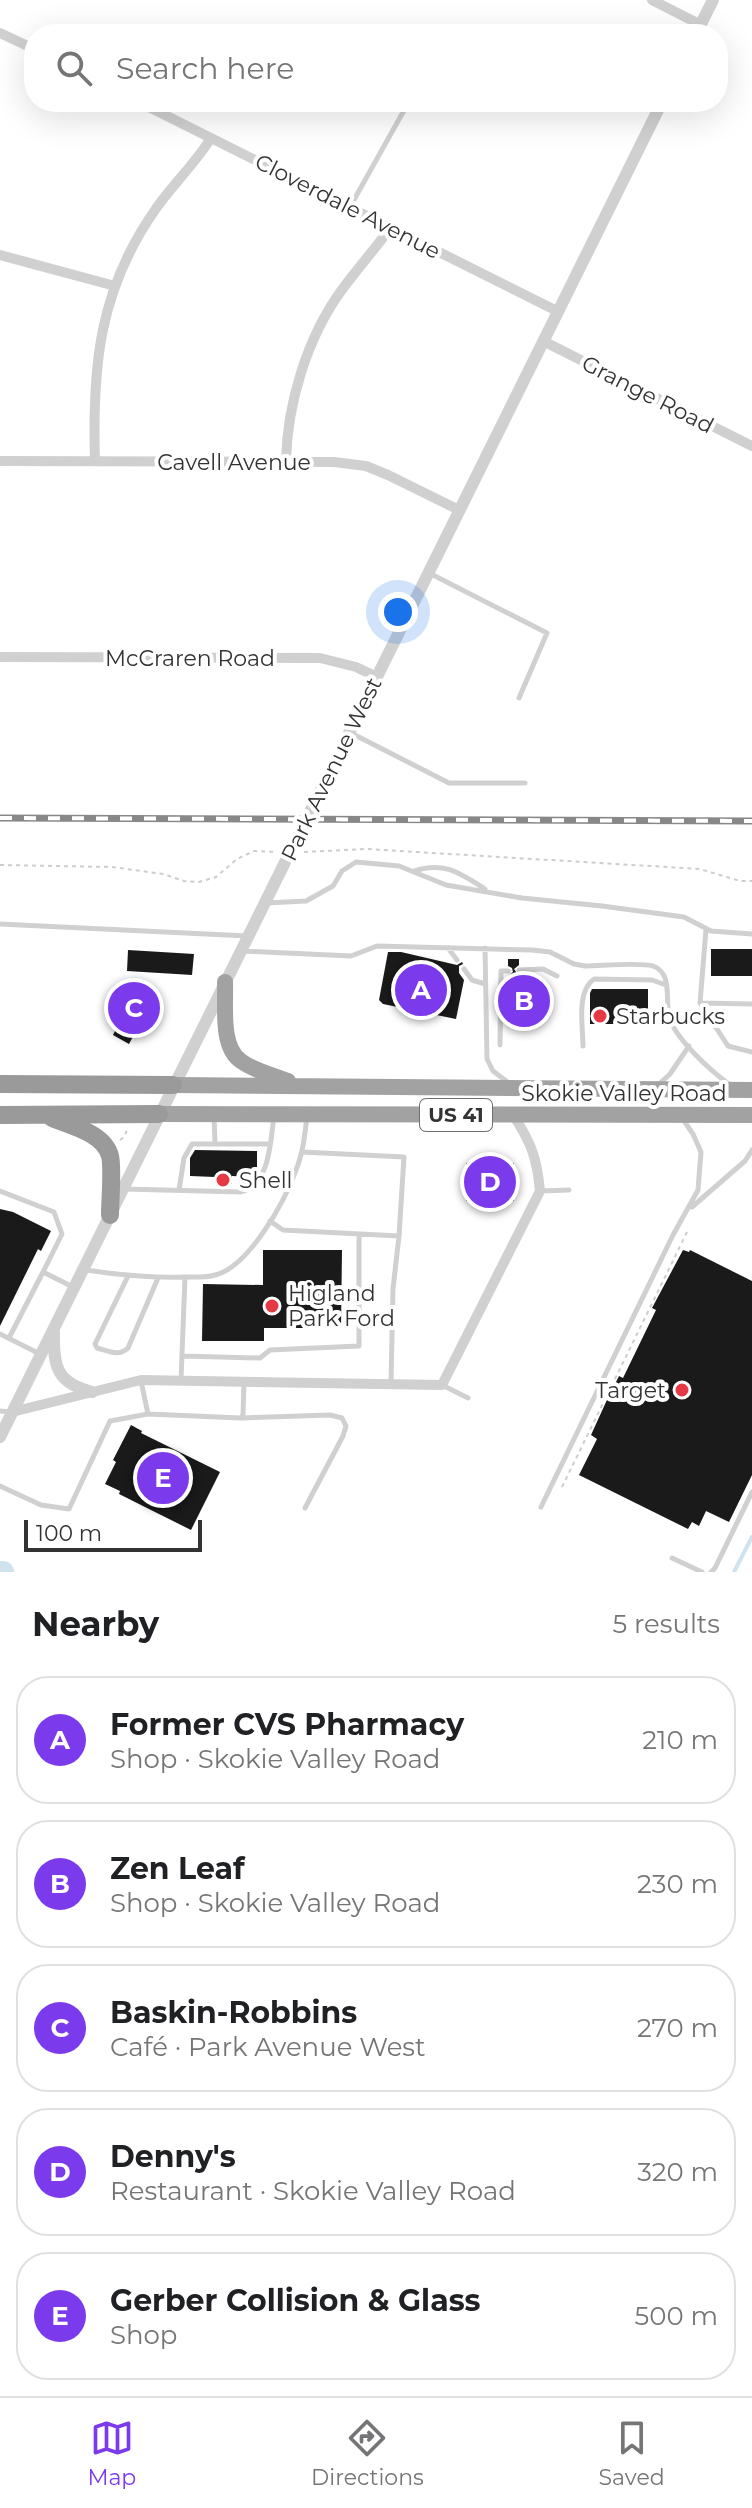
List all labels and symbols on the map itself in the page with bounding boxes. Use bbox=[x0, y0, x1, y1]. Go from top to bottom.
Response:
street label: Cloverdale Avenue bbox=[251, 148, 445, 265]
street label: Grange Road bbox=[577, 350, 718, 439]
street label: Cavell Avenue bbox=[157, 449, 311, 476]
your location bbox=[378, 592, 418, 632]
street label: McCraren Road bbox=[105, 645, 275, 672]
street label: Park Avenue West bbox=[275, 673, 388, 865]
pin: A bbox=[395, 960, 447, 1020]
pin: B bbox=[498, 971, 550, 1031]
pin: C bbox=[108, 978, 160, 1038]
place label: Starbucks bbox=[616, 1003, 725, 1030]
marker: Starbucks bbox=[591, 1007, 609, 1025]
street label: Skokie Valley Road bbox=[521, 1080, 727, 1107]
road number: US 41 bbox=[420, 1099, 492, 1131]
pin: D bbox=[464, 1152, 516, 1212]
place label: Shell bbox=[239, 1167, 293, 1194]
marker: Shell bbox=[214, 1171, 232, 1189]
place label: Higland Park Ford bbox=[288, 1280, 395, 1332]
marker: Higland Park Ford bbox=[263, 1297, 281, 1315]
place label: Target bbox=[595, 1377, 666, 1404]
marker: Target bbox=[673, 1381, 691, 1399]
pin: E bbox=[137, 1448, 189, 1508]
scale bar bbox=[24, 1516, 202, 1552]

